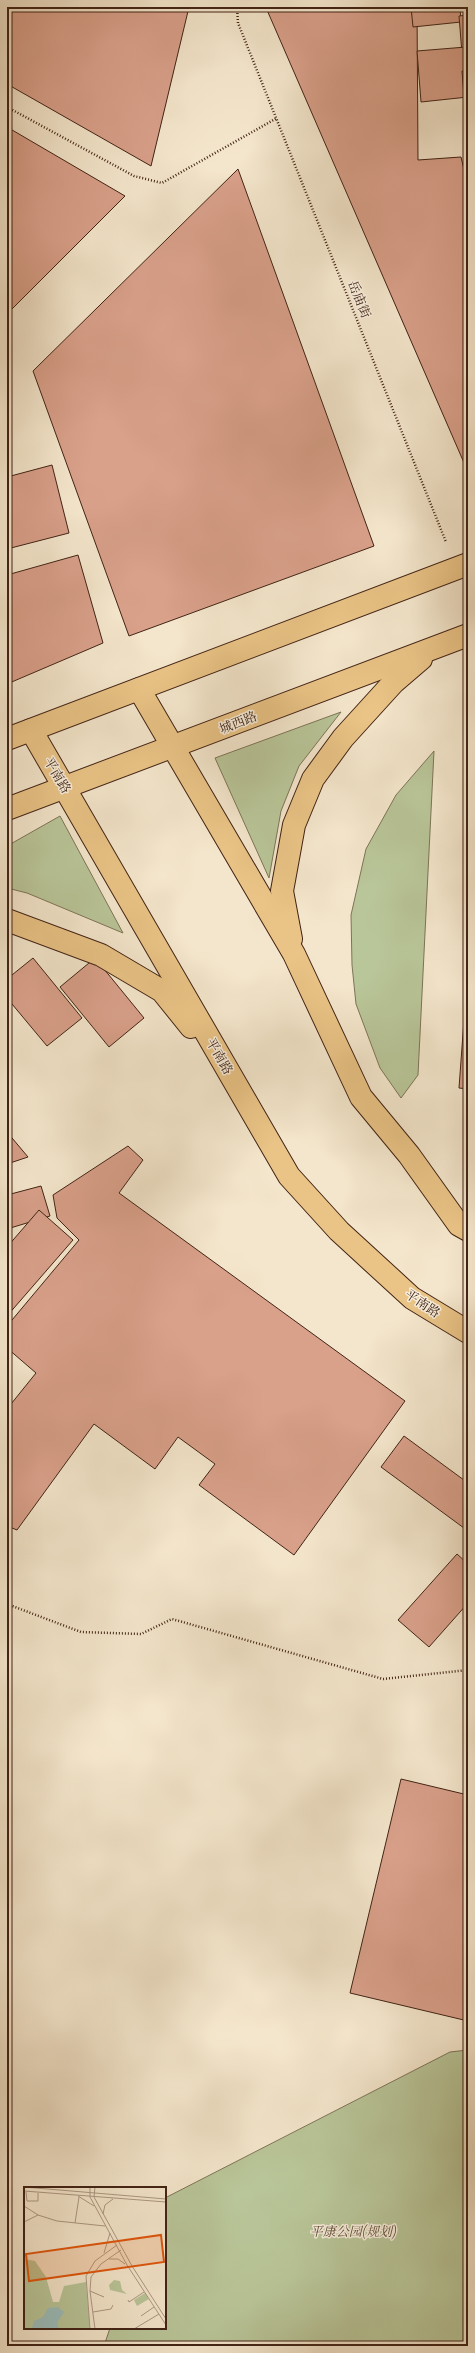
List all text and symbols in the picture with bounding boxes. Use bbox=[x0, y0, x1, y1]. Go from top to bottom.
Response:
street label: 岳庙街 bbox=[343, 278, 375, 321]
street label: 城西路 bbox=[217, 708, 260, 738]
street label: 平南路 bbox=[39, 754, 75, 797]
street label: 平南路 bbox=[202, 1035, 237, 1078]
street label: 平南路 bbox=[401, 1285, 444, 1322]
inset map bbox=[24, 2187, 166, 2329]
park label: 平康公园(规划) bbox=[310, 2223, 397, 2241]

